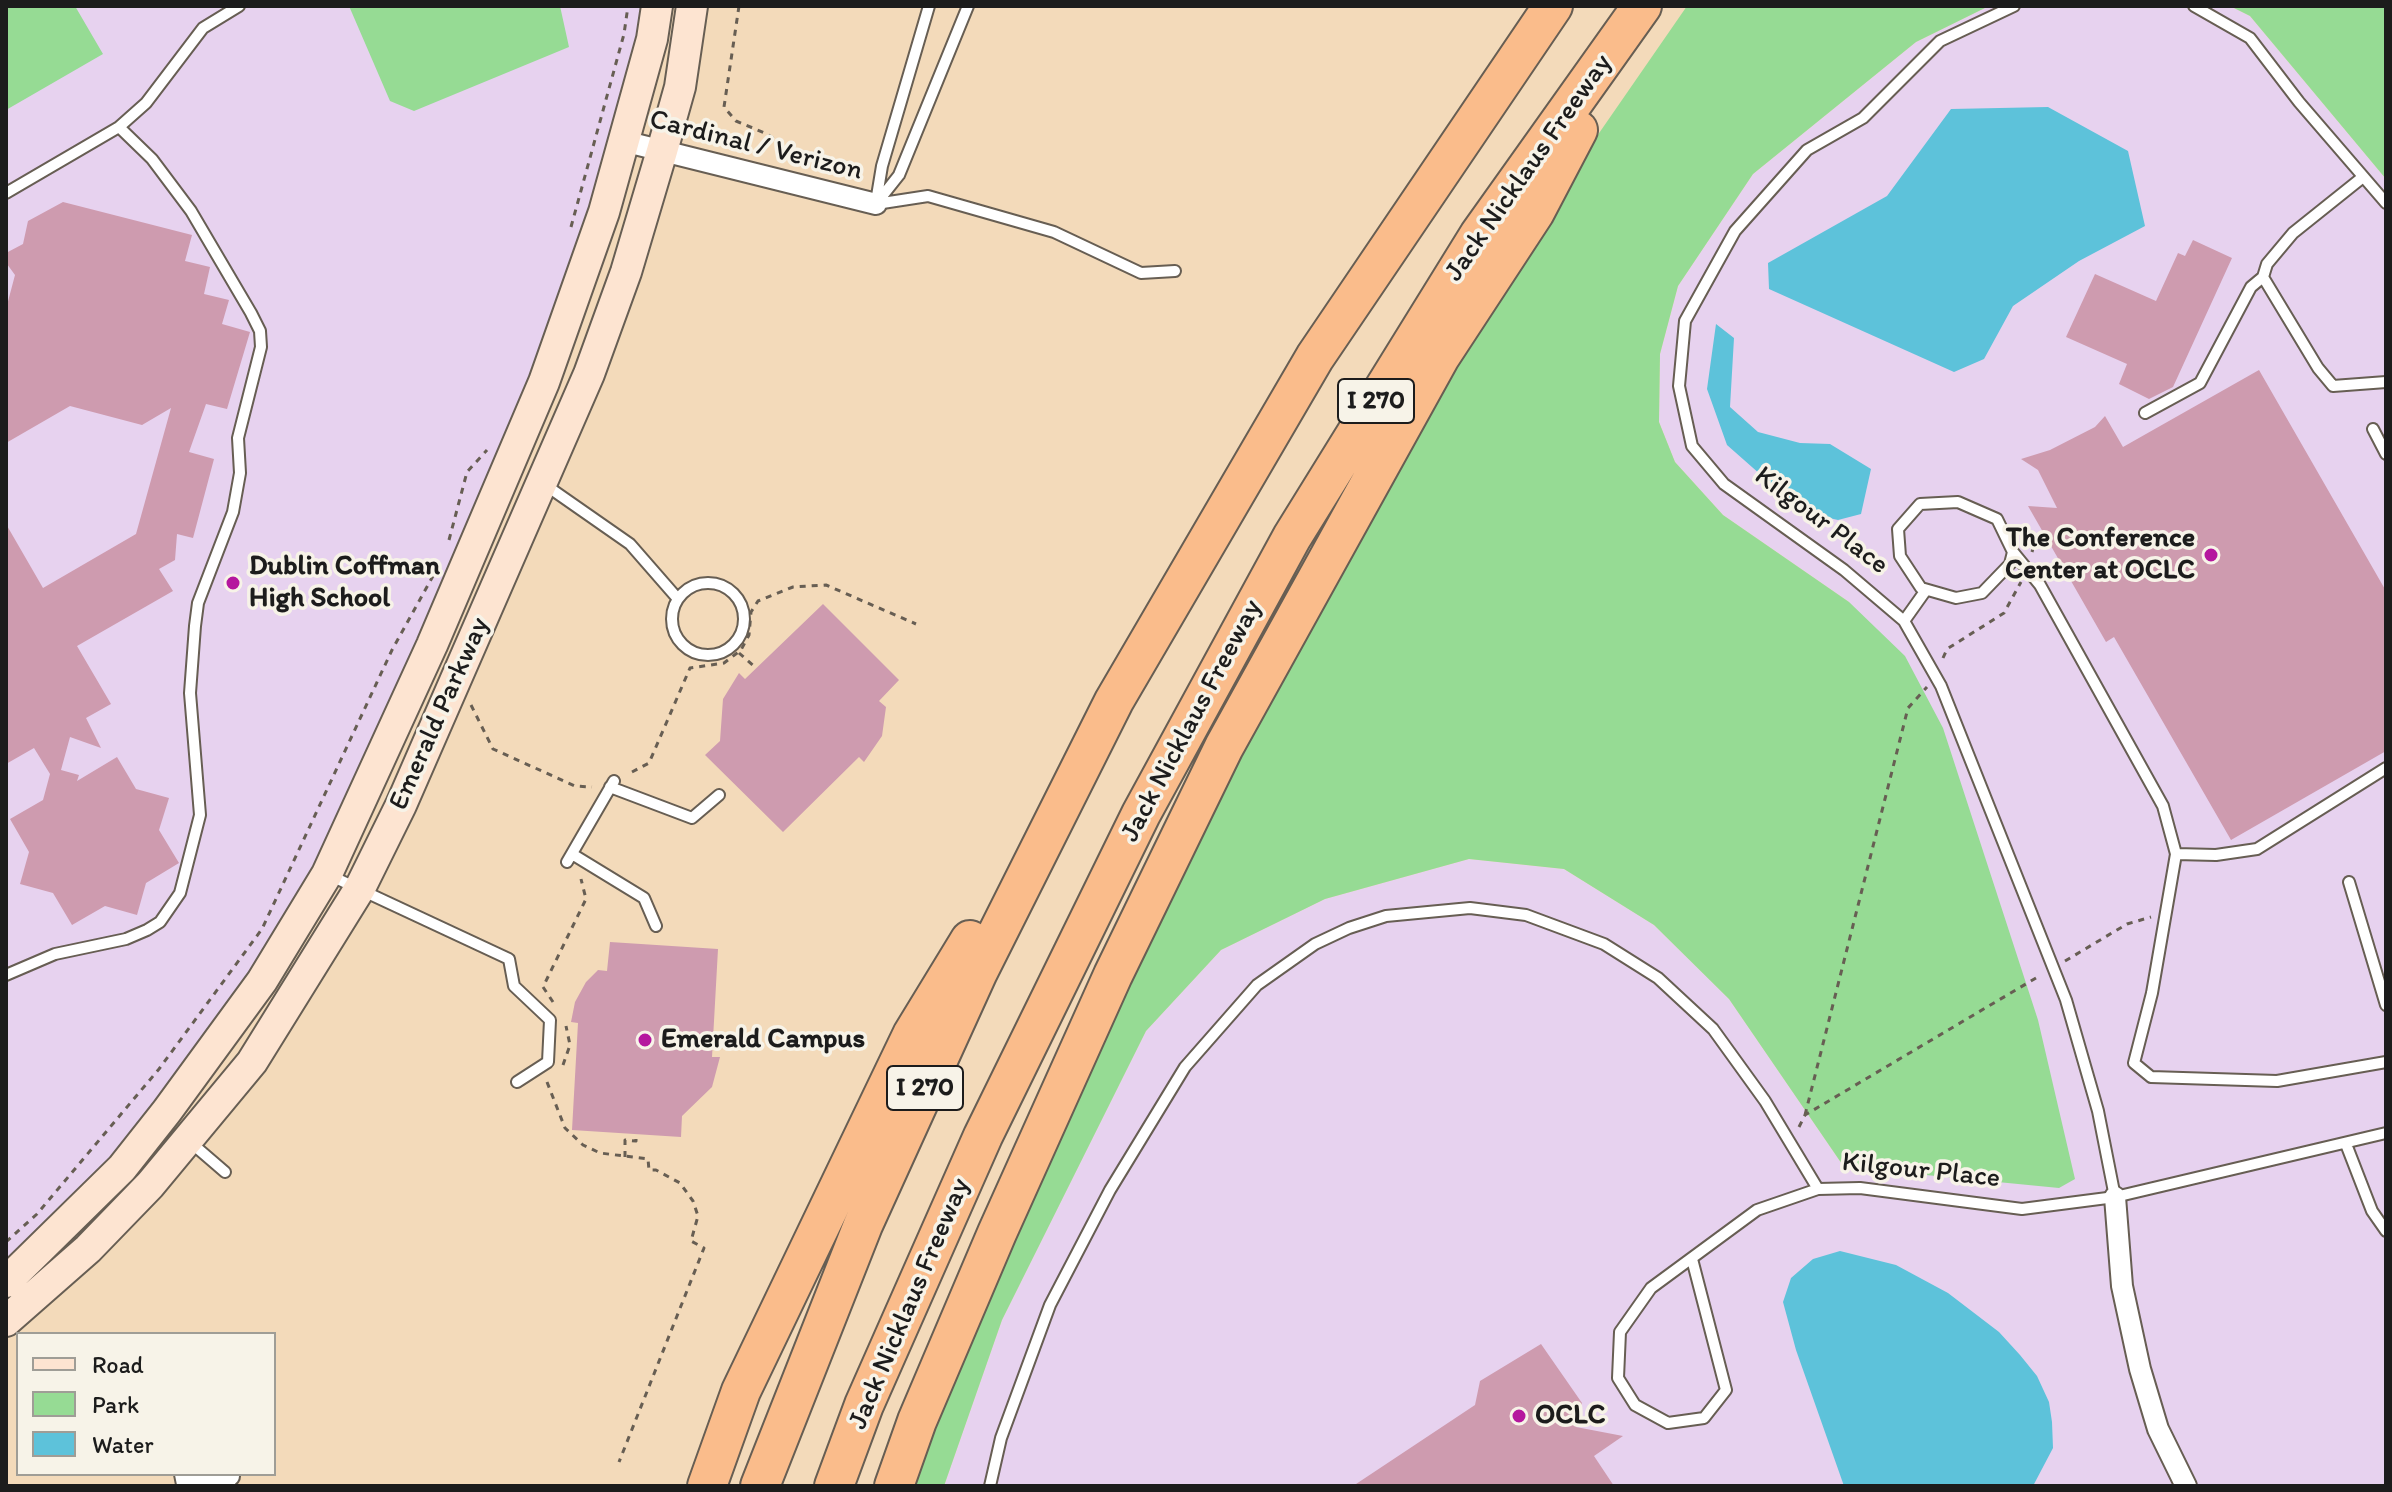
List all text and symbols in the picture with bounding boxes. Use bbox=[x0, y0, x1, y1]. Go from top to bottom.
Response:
street label: Jack Nicklaus Freeway bbox=[1438, 48, 1620, 288]
street label: Cardinal / Verizon bbox=[646, 103, 866, 189]
road number: I 270 bbox=[1338, 379, 1414, 423]
street label: Kilgour Place bbox=[1747, 460, 1895, 582]
place label: The Conference Center at OCLC bbox=[2005, 522, 2195, 588]
marker: The Conference Center at OCLC bbox=[2202, 546, 2220, 564]
place label: Dublin Coffman High School bbox=[249, 550, 440, 616]
marker: Dublin Coffman High School bbox=[224, 574, 242, 592]
street label: Jack Nicklaus Freeway bbox=[1114, 594, 1270, 848]
street label: Emerald Parkway bbox=[382, 612, 498, 816]
place label: Emerald Campus bbox=[661, 1023, 865, 1057]
marker: Emerald Campus bbox=[636, 1031, 654, 1049]
road number: I 270 bbox=[887, 1066, 963, 1110]
street label: Kilgour Place bbox=[1840, 1146, 2002, 1196]
street label: Jack Nicklaus Freeway bbox=[842, 1173, 978, 1435]
legend bbox=[16, 1332, 276, 1476]
text: Road bbox=[92, 1350, 144, 1379]
text: Park bbox=[92, 1390, 139, 1419]
place label: OCLC bbox=[1535, 1399, 1605, 1433]
marker: OCLC bbox=[1510, 1407, 1528, 1425]
text: Water bbox=[92, 1430, 154, 1459]

